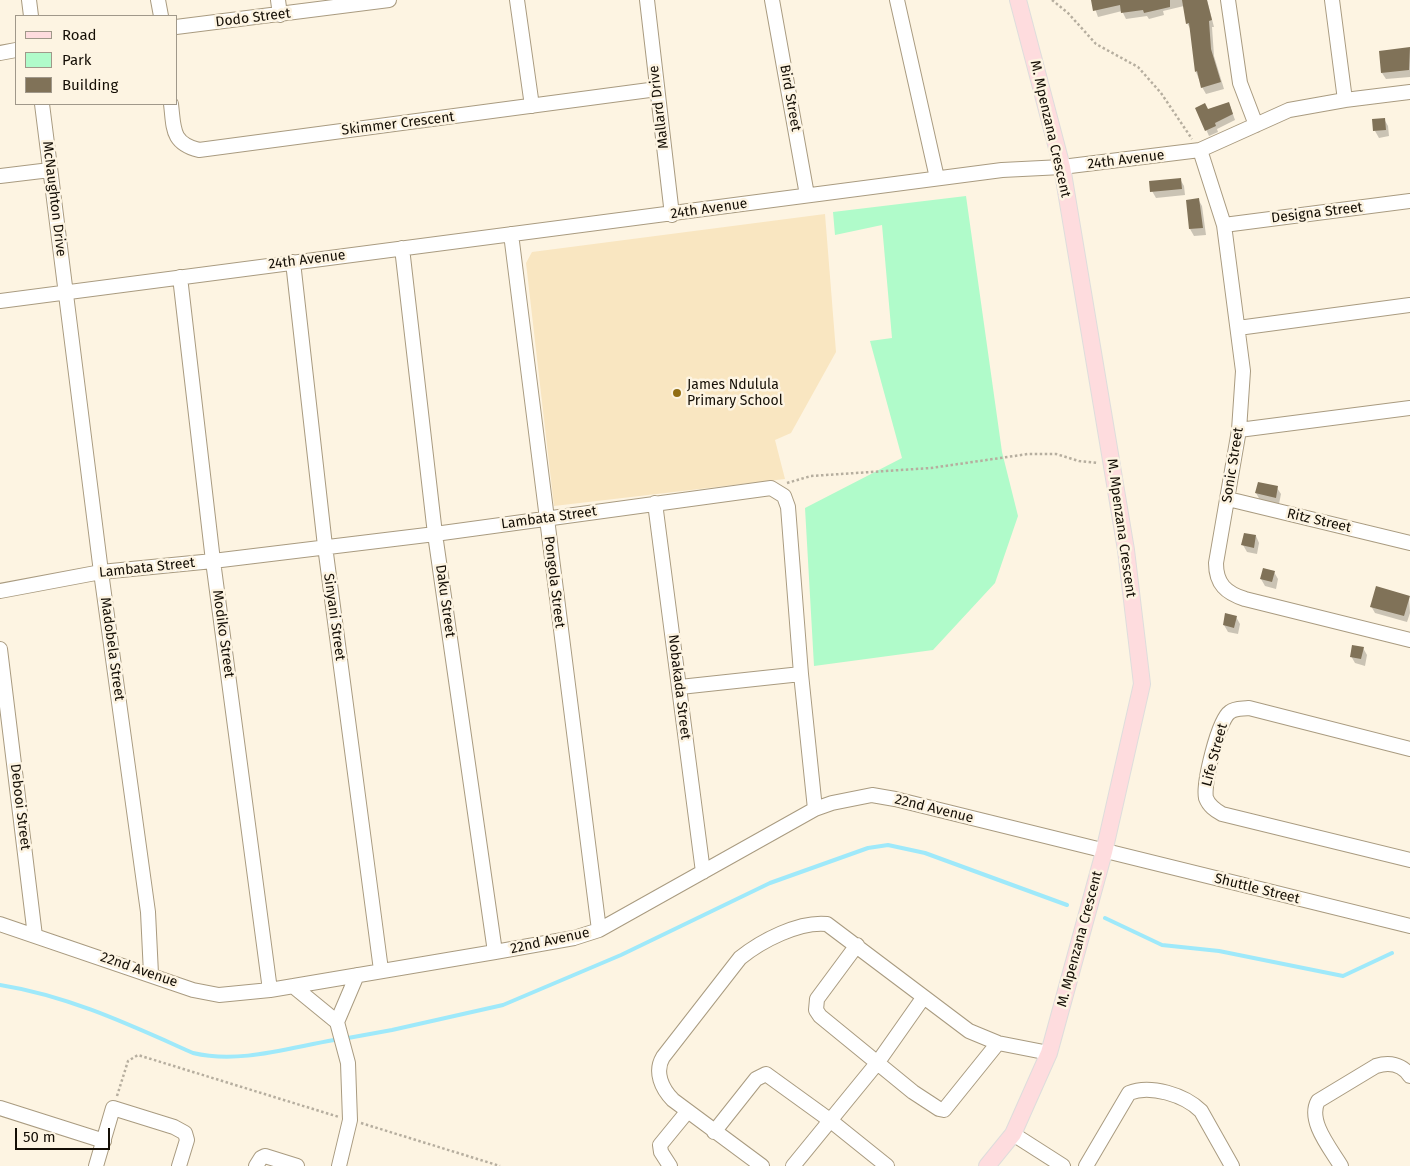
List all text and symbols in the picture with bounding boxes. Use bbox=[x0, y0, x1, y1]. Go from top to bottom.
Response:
street label: Dodo Street bbox=[215, 5, 291, 31]
legend bbox=[15, 15, 178, 105]
text: Road bbox=[62, 26, 97, 44]
text: Park bbox=[62, 51, 92, 69]
street label: M. Mpenzana Crescent bbox=[1026, 59, 1074, 199]
street label: Bird Street bbox=[776, 63, 804, 133]
street label: Mallard Drive bbox=[646, 64, 672, 150]
text: Building bbox=[62, 76, 118, 94]
street label: Skimmer Crescent bbox=[341, 109, 455, 139]
street label: McNaughton Drive bbox=[39, 140, 69, 258]
street label: 24th Avenue bbox=[1087, 147, 1165, 173]
street label: 24th Avenue bbox=[669, 195, 749, 223]
street label: Designa Street bbox=[1270, 199, 1364, 227]
street label: 24th Avenue bbox=[268, 247, 346, 273]
place label: James Ndulula Primary School bbox=[687, 377, 783, 410]
marker: James Ndulula Primary School bbox=[671, 387, 683, 399]
street label: Sonic Street bbox=[1219, 426, 1247, 504]
street label: M. Mpenzana Crescent bbox=[1103, 457, 1139, 599]
street label: Lambata Street bbox=[500, 503, 598, 533]
street label: Ritz Street bbox=[1285, 505, 1353, 537]
street label: Pongola Street bbox=[540, 535, 568, 629]
street label: Lambata Street bbox=[98, 555, 196, 581]
street label: Daku Street bbox=[432, 563, 458, 639]
street label: Sinyani Street bbox=[320, 572, 348, 662]
street label: Modiko Street bbox=[209, 589, 237, 679]
street label: Madobela Street bbox=[96, 596, 128, 702]
street label: Nobakada Street bbox=[664, 633, 694, 741]
street label: Life Street bbox=[1199, 722, 1231, 788]
street label: Debooi Street bbox=[6, 763, 34, 851]
street label: 22nd Avenue bbox=[893, 791, 975, 827]
street label: M. Mpenzana Crescent bbox=[1054, 869, 1106, 1009]
street label: Shuttle Street bbox=[1213, 870, 1301, 908]
street label: 22nd Avenue bbox=[509, 924, 591, 958]
street label: 22nd Avenue bbox=[98, 949, 180, 991]
scale bar bbox=[18, 1118, 112, 1150]
text: 50 m bbox=[23, 1128, 56, 1146]

